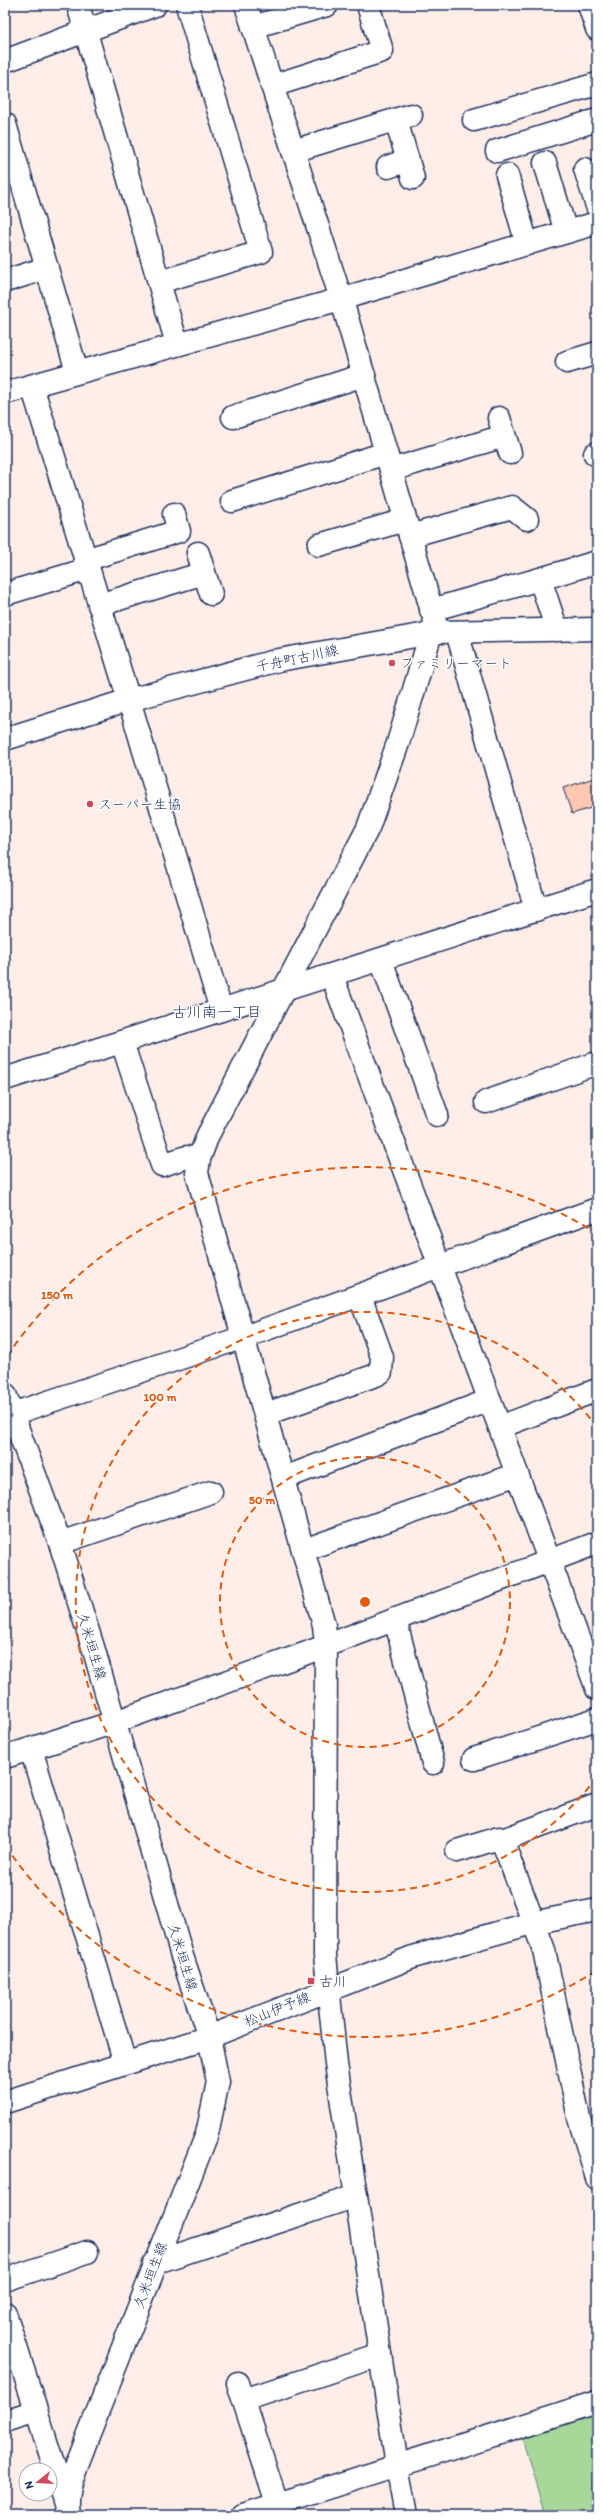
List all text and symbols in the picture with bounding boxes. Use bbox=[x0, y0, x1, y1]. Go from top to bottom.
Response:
street label: 千舟町古川線 bbox=[254, 641, 340, 676]
place label: ファミリーマート bbox=[400, 655, 512, 672]
marker: ファミリーマート bbox=[387, 658, 397, 668]
place label: スーパー生協 bbox=[98, 796, 181, 813]
marker: スーパー生協 bbox=[85, 799, 95, 809]
district label: 古川南一丁目 bbox=[172, 1003, 262, 1021]
text: 150 m bbox=[41, 1288, 74, 1302]
text: 100 m bbox=[143, 1390, 177, 1404]
text: 50 m bbox=[249, 1493, 276, 1507]
centre of rings bbox=[358, 1595, 372, 1609]
street label: 久米垣生線 bbox=[73, 1610, 110, 1682]
street label: 久米垣生線 bbox=[164, 1921, 201, 1993]
place label: 古川 bbox=[319, 1973, 347, 1990]
marker: 古川 bbox=[306, 1976, 316, 1986]
street label: 松山伊予線 bbox=[242, 1988, 313, 2030]
street label: 久米垣生線 bbox=[130, 2239, 171, 2311]
north arrow bbox=[18, 2462, 58, 2502]
text: N bbox=[22, 2479, 36, 2490]

